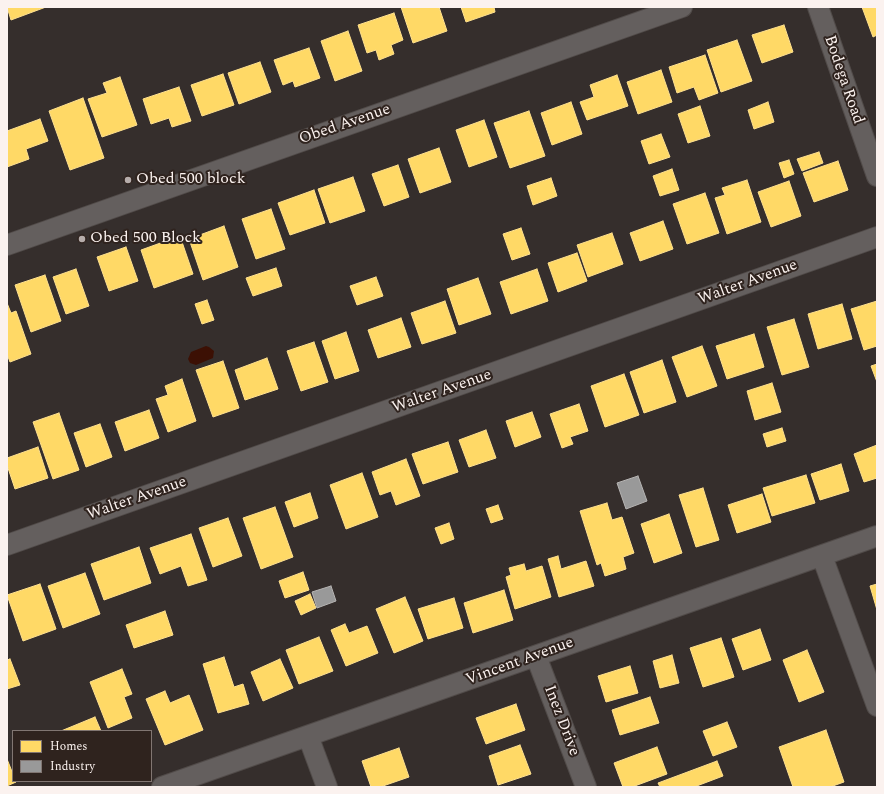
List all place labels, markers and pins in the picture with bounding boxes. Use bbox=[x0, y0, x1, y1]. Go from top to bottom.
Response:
place label: Obed 500 block bbox=[136, 170, 246, 190]
marker: Obed 500 block bbox=[123, 175, 133, 185]
place label: Obed 500 Block bbox=[90, 229, 201, 249]
marker: Obed 500 Block bbox=[77, 234, 87, 244]

